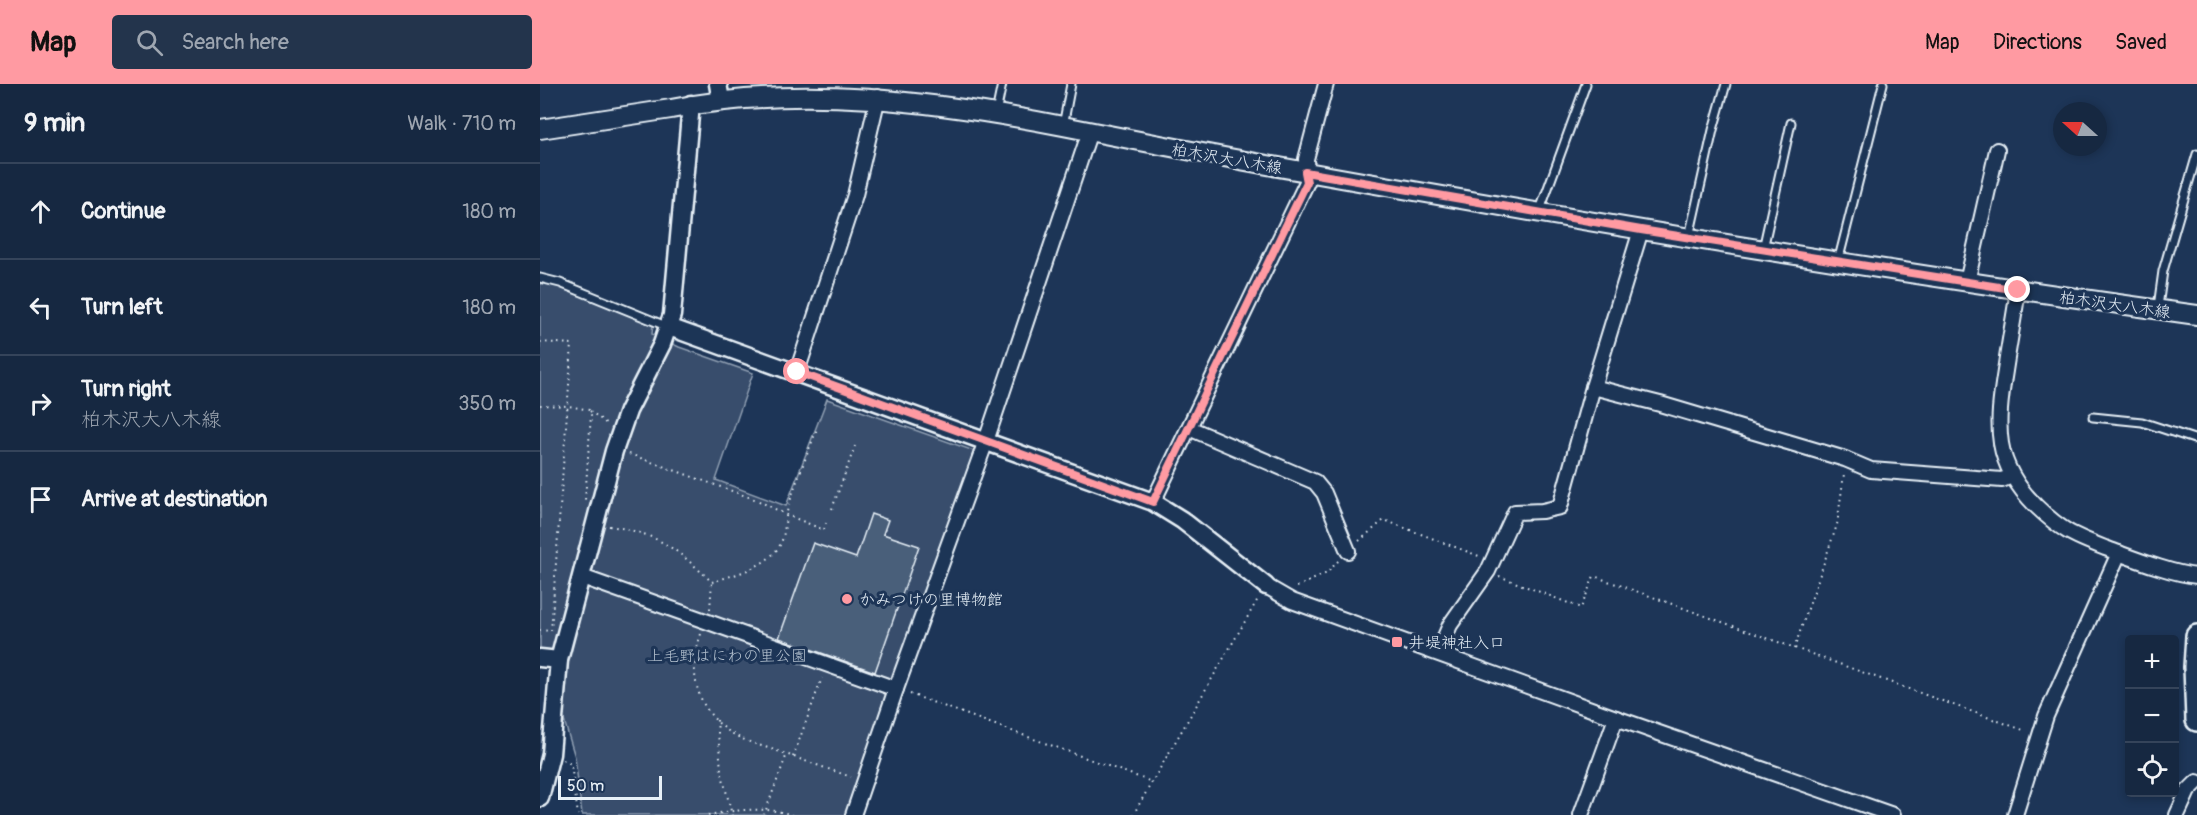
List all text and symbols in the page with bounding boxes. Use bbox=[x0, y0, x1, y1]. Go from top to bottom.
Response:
search box bbox=[112, 15, 532, 69]
text: Map bbox=[30, 25, 76, 60]
icon: search bbox=[133, 26, 166, 59]
text: Search here bbox=[181, 28, 289, 56]
text: Map bbox=[1925, 29, 1960, 56]
text: Directions bbox=[1993, 29, 2082, 56]
text: Saved bbox=[2115, 29, 2167, 56]
north arrow bbox=[2053, 102, 2107, 156]
text: 9 min bbox=[24, 107, 85, 139]
text: Walk · 710 m bbox=[407, 111, 516, 136]
street label: 柏木沢大八木線 bbox=[1170, 139, 1284, 179]
icon: ahead bbox=[24, 195, 57, 228]
text: Continue bbox=[81, 197, 165, 225]
text: 180 m bbox=[462, 199, 516, 224]
route end bbox=[2004, 276, 2030, 302]
street label: 柏木沢大八木線 bbox=[2058, 287, 2172, 323]
icon: left bbox=[24, 291, 57, 324]
text: Turn left bbox=[81, 293, 163, 321]
text: 180 m bbox=[462, 295, 516, 320]
route start bbox=[783, 358, 809, 384]
text: Turn right bbox=[81, 375, 171, 403]
icon: right bbox=[24, 387, 57, 420]
text: 350 m bbox=[458, 391, 516, 416]
text: 柏木沢大八木線 bbox=[81, 407, 221, 432]
icon: arrive bbox=[24, 483, 57, 516]
text: Arrive at destination bbox=[81, 485, 267, 513]
place label: かみつけの里博物館 bbox=[859, 590, 1003, 610]
marker: かみつけの里博物館 bbox=[840, 592, 854, 606]
place label: 井堤神社入口 bbox=[1409, 633, 1505, 653]
marker: 井堤神社入口 bbox=[1390, 635, 1404, 649]
map controls bbox=[2125, 635, 2179, 797]
button: + bbox=[2125, 635, 2179, 689]
park label: 上毛野はにわの里公園 bbox=[647, 646, 807, 666]
button: − bbox=[2125, 689, 2179, 743]
button: locate bbox=[2125, 743, 2179, 797]
scale bar bbox=[558, 773, 662, 800]
text: 50 m bbox=[567, 776, 604, 796]

